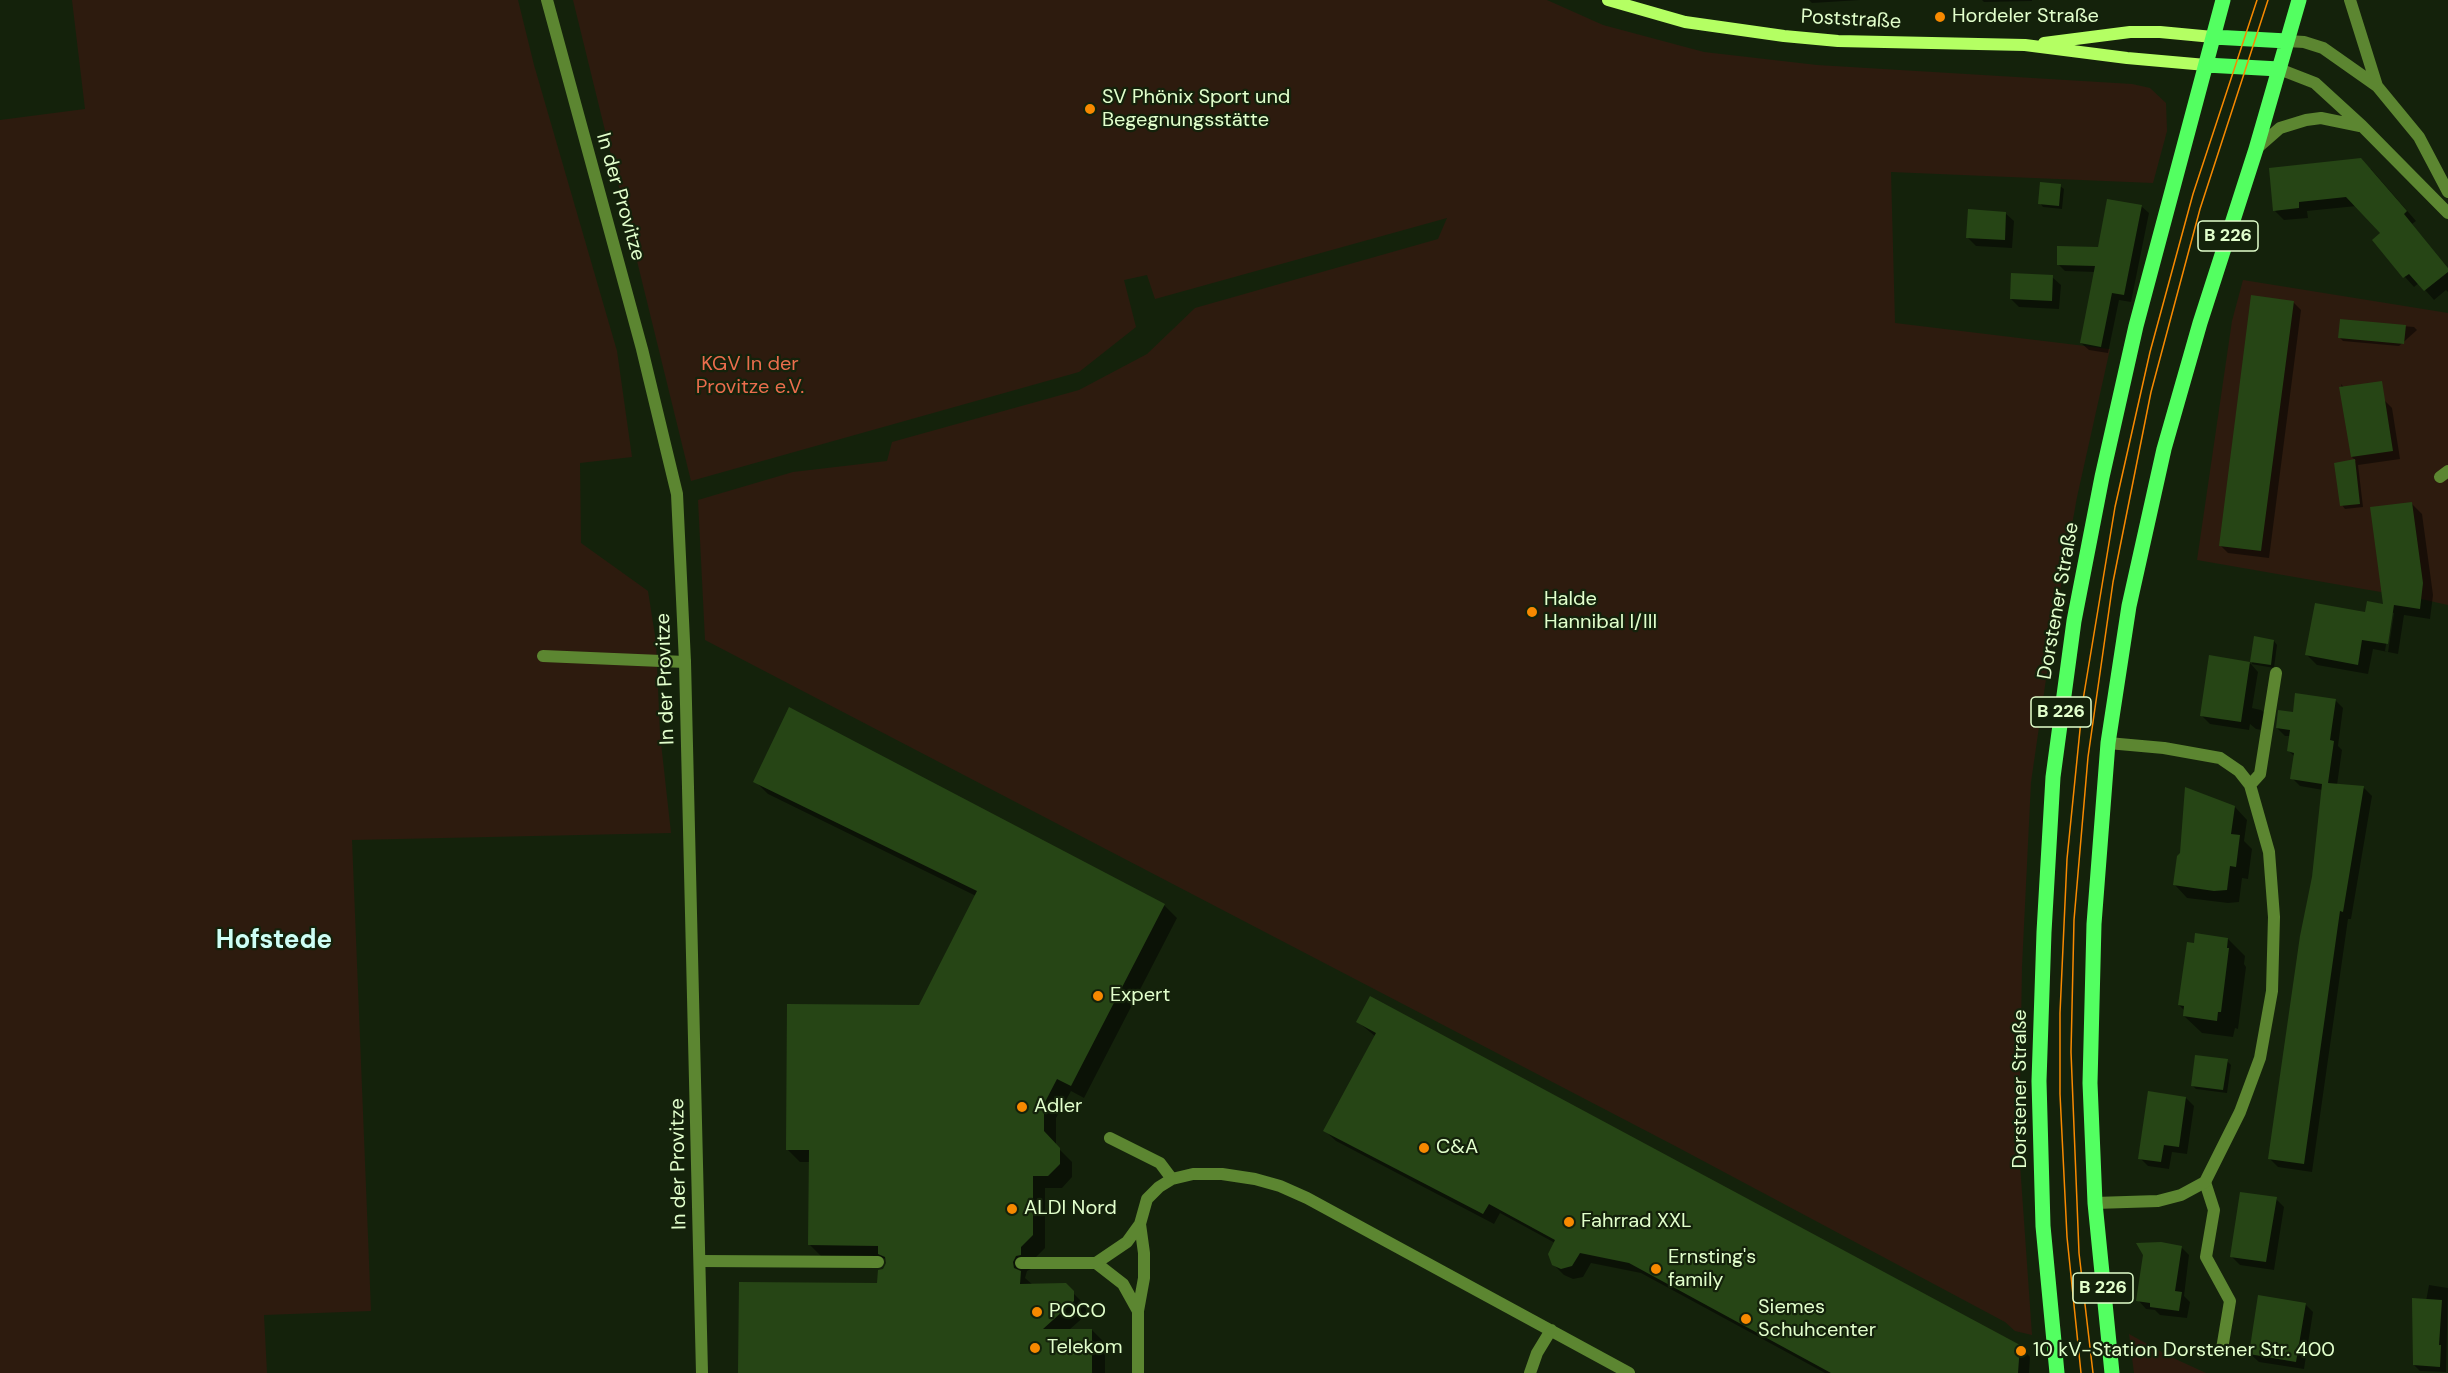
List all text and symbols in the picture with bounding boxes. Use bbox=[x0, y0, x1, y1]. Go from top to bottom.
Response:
street label: Poststraße bbox=[1800, 5, 1902, 35]
place label: Hordeler Straße bbox=[1952, 5, 2099, 29]
marker: Hordeler Straße bbox=[1933, 10, 1947, 24]
place label: SV Phönix Sport und Begegnungsstätte bbox=[1102, 86, 1290, 133]
marker: SV Phönix Sport und Begegnungsstätte bbox=[1083, 102, 1097, 116]
street label: In der Provitze bbox=[590, 130, 650, 264]
road number: B 226 bbox=[2198, 221, 2258, 251]
park label: KGV In der Provitze e.V. bbox=[696, 353, 804, 400]
street label: Dorstener Straße bbox=[2033, 521, 2085, 681]
place label: Halde Hannibal I/III bbox=[1544, 588, 1657, 635]
marker: Halde Hannibal I/III bbox=[1525, 605, 1539, 619]
street label: In der Provitze bbox=[652, 613, 680, 745]
road number: B 226 bbox=[2031, 697, 2091, 727]
district label: Hofstede bbox=[216, 925, 332, 957]
place label: Expert bbox=[1110, 984, 1170, 1008]
marker: Expert bbox=[1091, 989, 1105, 1003]
street label: Dorstener Straße bbox=[2009, 1009, 2033, 1169]
place label: Adler bbox=[1034, 1095, 1082, 1119]
street label: In der Provitze bbox=[666, 1098, 692, 1230]
marker: Adler bbox=[1015, 1100, 1029, 1114]
place label: C&A bbox=[1436, 1136, 1478, 1160]
marker: C&A bbox=[1417, 1141, 1431, 1155]
place label: ALDI Nord bbox=[1024, 1197, 1117, 1221]
marker: ALDI Nord bbox=[1005, 1202, 1019, 1216]
place label: Fahrrad XXL bbox=[1581, 1210, 1692, 1234]
marker: Fahrrad XXL bbox=[1562, 1215, 1576, 1229]
place label: Ernsting's family bbox=[1668, 1246, 1756, 1293]
marker: Ernsting's family bbox=[1649, 1262, 1663, 1276]
road number: B 226 bbox=[2073, 1273, 2133, 1303]
place label: Siemes Schuhcenter bbox=[1758, 1296, 1876, 1343]
place label: POCO bbox=[1049, 1300, 1106, 1324]
marker: POCO bbox=[1030, 1305, 1044, 1319]
marker: Siemes Schuhcenter bbox=[1739, 1312, 1753, 1326]
place label: Telekom bbox=[1047, 1336, 1123, 1360]
place label: 10 kV-Station Dorstener Str. 400 bbox=[2033, 1339, 2335, 1363]
marker: Telekom bbox=[1028, 1341, 1042, 1355]
marker: 10 kV-Station Dorstener Str. 400 bbox=[2014, 1344, 2028, 1358]

